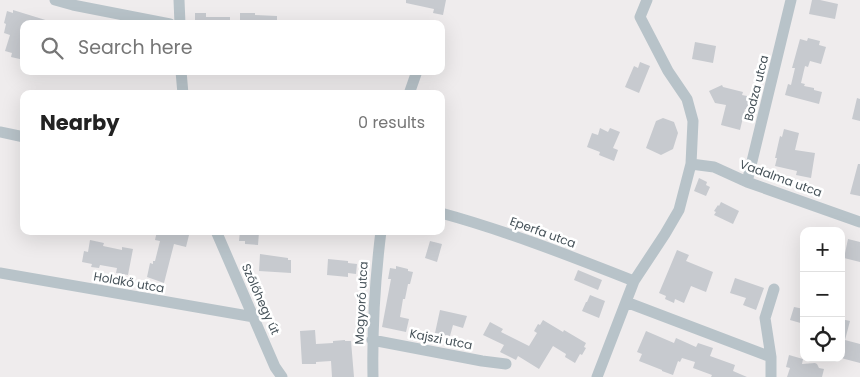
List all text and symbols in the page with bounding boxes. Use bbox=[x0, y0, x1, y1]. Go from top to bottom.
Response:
search box bbox=[20, 20, 445, 75]
icon: search bbox=[38, 34, 66, 62]
text: Search here bbox=[78, 34, 192, 61]
street label: Bodza utca bbox=[740, 53, 772, 123]
text: Nearby bbox=[40, 108, 120, 137]
text: 0 results bbox=[358, 111, 425, 134]
street label: Vadalma utca bbox=[737, 155, 825, 201]
street label: Eperfa utca bbox=[508, 212, 578, 252]
map controls bbox=[800, 227, 845, 362]
button: + bbox=[800, 227, 845, 272]
street label: Szőlőhegy út bbox=[238, 261, 284, 337]
street label: Mogyoró utca bbox=[350, 261, 372, 345]
street label: Holdkő utca bbox=[92, 267, 166, 297]
button: − bbox=[800, 272, 845, 317]
button: locate bbox=[800, 317, 845, 362]
street label: Kajszi utca bbox=[408, 325, 474, 353]

